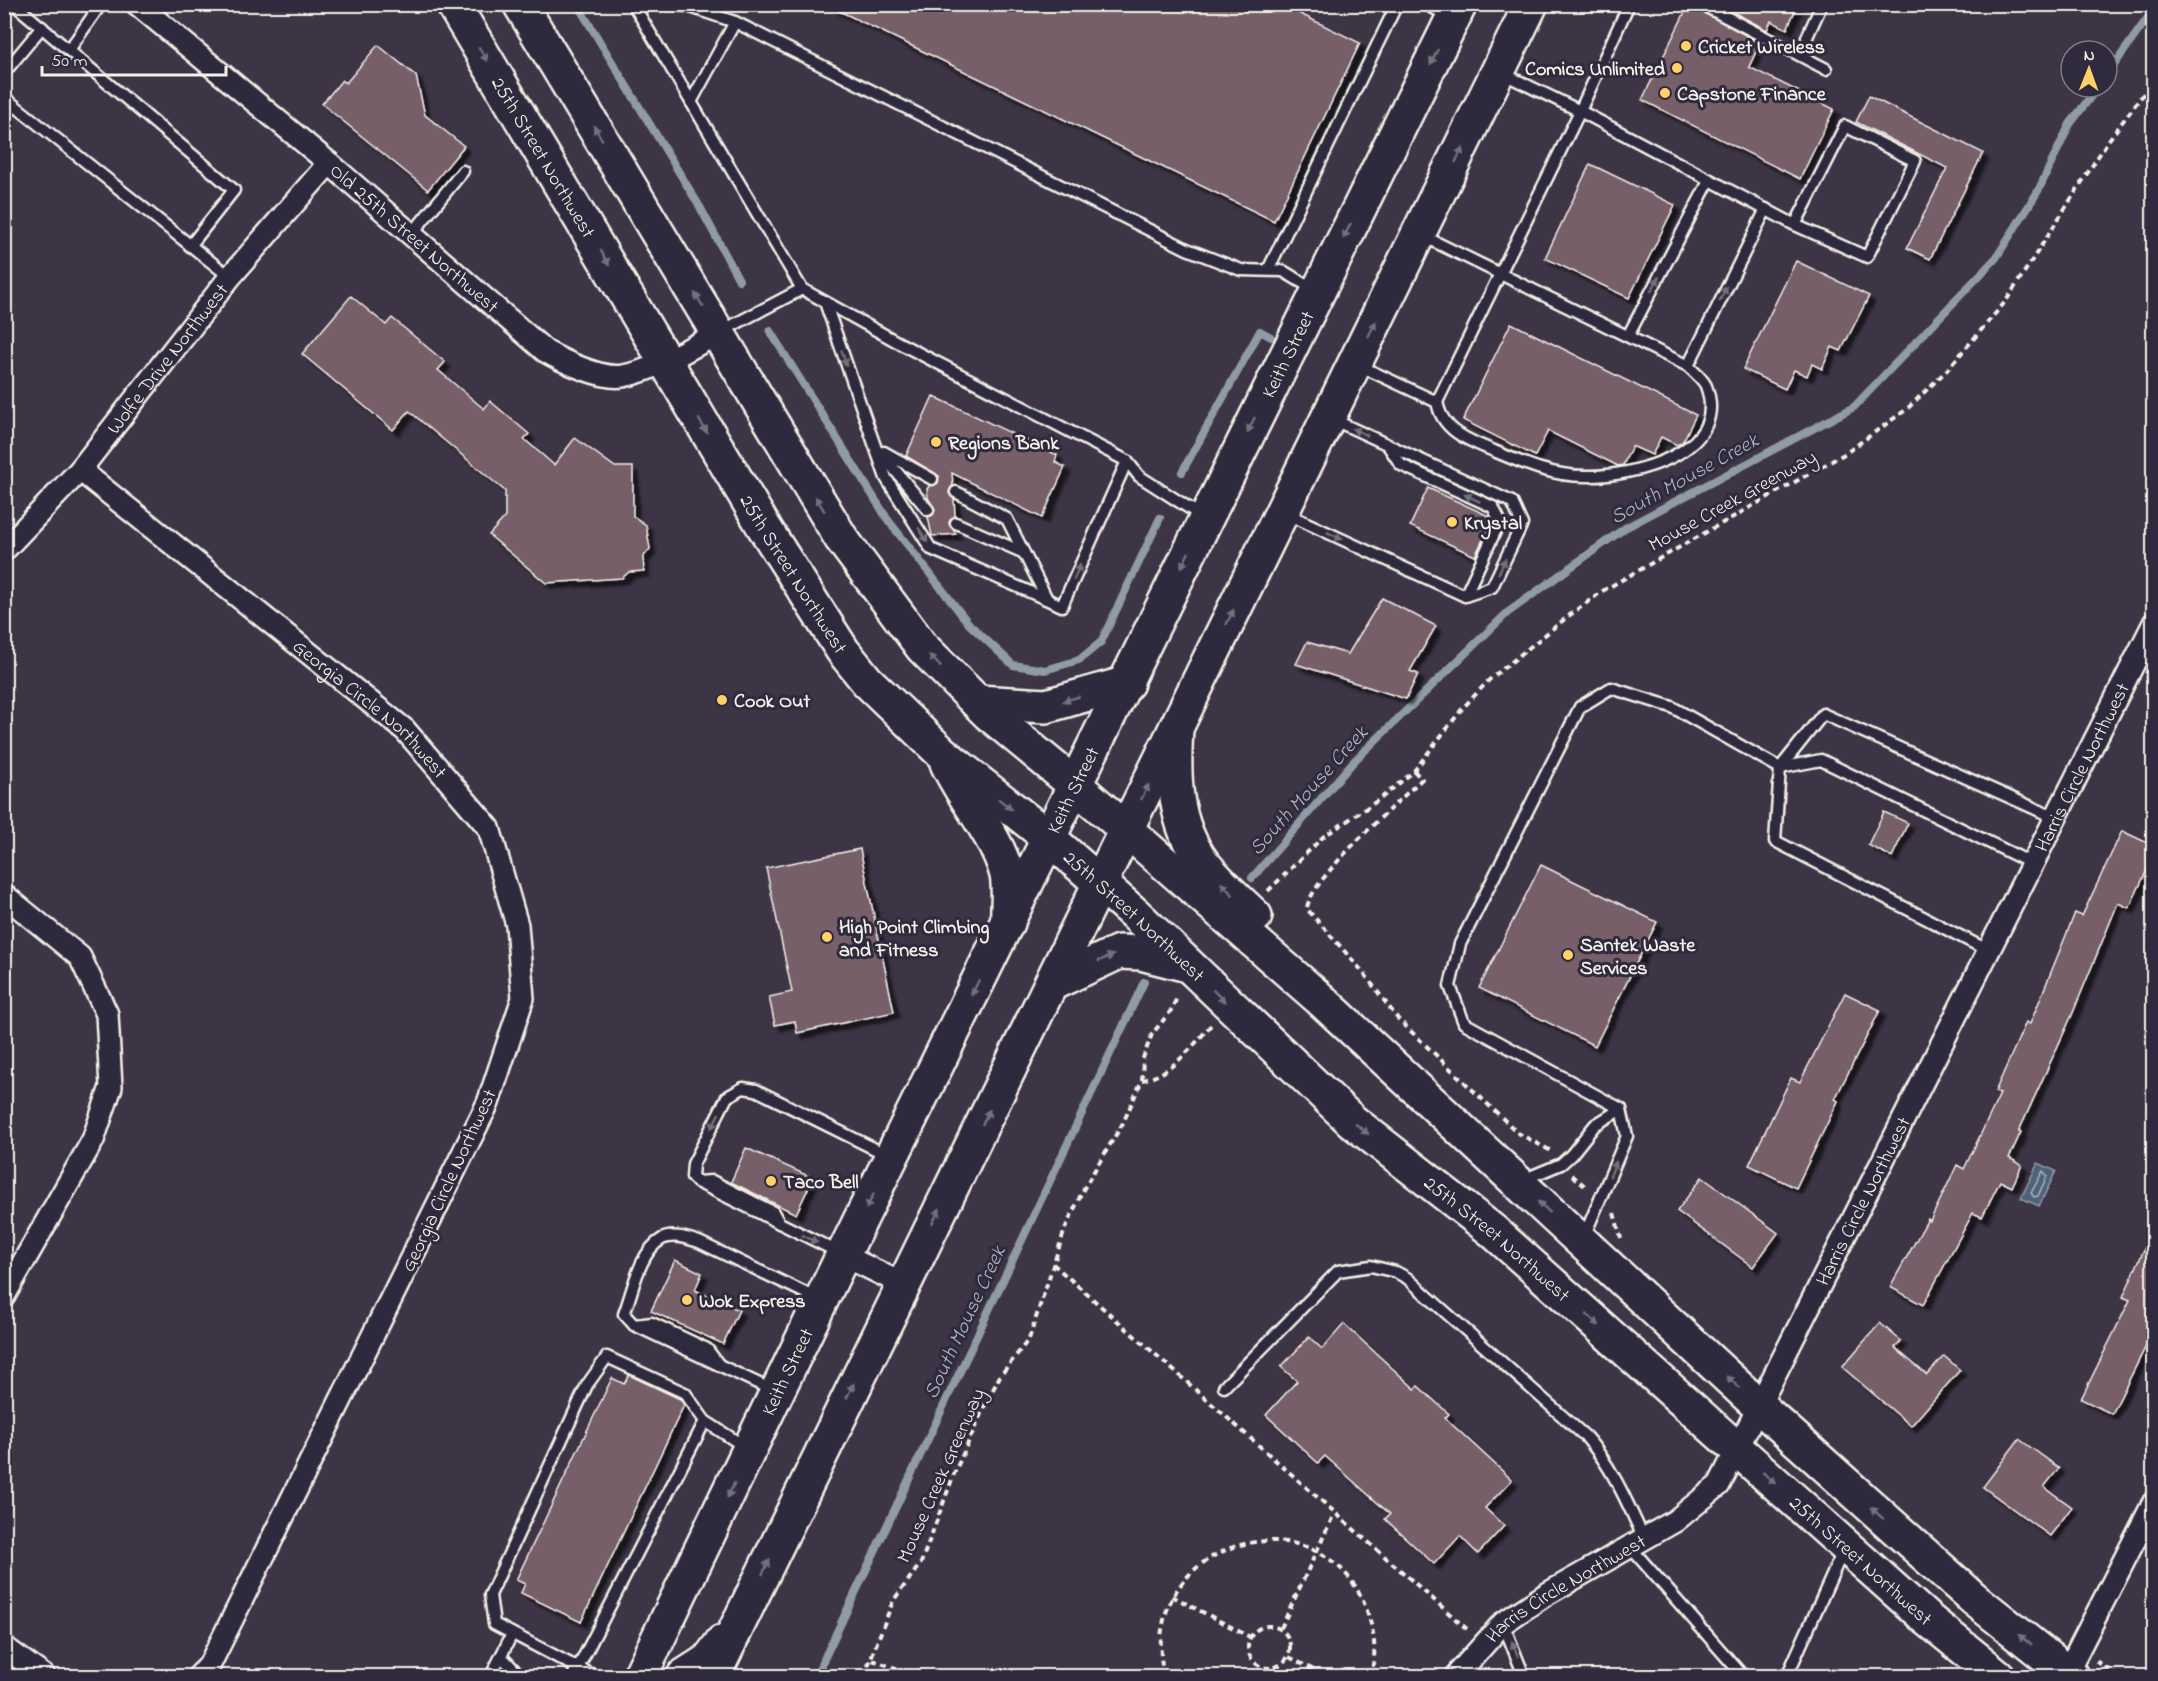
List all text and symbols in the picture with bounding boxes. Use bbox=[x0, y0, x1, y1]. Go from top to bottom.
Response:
place label: Cricket Wireless bbox=[1698, 34, 1825, 63]
scale bar bbox=[42, 39, 226, 77]
marker: Cricket Wireless bbox=[1679, 39, 1693, 53]
north arrow bbox=[2059, 39, 2119, 99]
text: N bbox=[2084, 44, 2095, 68]
one-way arrow bbox=[478, 46, 489, 62]
one-way arrow bbox=[1429, 48, 1439, 65]
text: 50 m bbox=[51, 49, 88, 75]
place label: Comics Unlimited bbox=[1525, 56, 1666, 85]
marker: Comics Unlimited bbox=[1670, 61, 1684, 75]
street label: 25th Street Northwest bbox=[482, 72, 601, 245]
place label: Capstone Finance bbox=[1677, 81, 1827, 110]
marker: Capstone Finance bbox=[1658, 86, 1672, 100]
one-way arrow bbox=[593, 125, 604, 141]
one-way arrow bbox=[1454, 146, 1463, 163]
street label: Old 25th Street Northwest bbox=[322, 158, 504, 322]
one-way arrow bbox=[1343, 223, 1352, 240]
one-way arrow bbox=[599, 250, 610, 266]
one-way arrow bbox=[1650, 275, 1660, 293]
street label: Wolfe Drive Northwest bbox=[101, 278, 237, 441]
one-way arrow bbox=[1719, 286, 1728, 303]
one-way arrow bbox=[694, 292, 705, 308]
street label: Keith Street bbox=[1256, 306, 1324, 404]
one-way arrow bbox=[1367, 321, 1377, 338]
one-way arrow bbox=[840, 349, 850, 367]
one-way arrow bbox=[1247, 416, 1257, 434]
one-way arrow bbox=[697, 418, 708, 434]
water label: South Mouse Creek bbox=[1605, 426, 1765, 533]
one-way arrow bbox=[1352, 428, 1369, 437]
place label: Regions Bank bbox=[948, 430, 1060, 460]
marker: Regions Bank bbox=[929, 435, 943, 449]
street label: Mouse Creek Greenway bbox=[1644, 444, 1823, 561]
street label: 25th Street Northwest bbox=[731, 490, 853, 661]
one-way arrow bbox=[1464, 493, 1481, 502]
one-way arrow bbox=[815, 496, 826, 512]
place label: Krystal bbox=[1464, 510, 1522, 540]
marker: Krystal bbox=[1445, 515, 1459, 529]
one-way arrow bbox=[917, 527, 928, 543]
one-way arrow bbox=[1327, 532, 1344, 541]
one-way arrow bbox=[1181, 552, 1190, 569]
one-way arrow bbox=[1498, 557, 1507, 574]
one-way arrow bbox=[1072, 564, 1081, 581]
one-way arrow bbox=[1226, 609, 1235, 626]
street label: Georgia Circle Northwest bbox=[285, 633, 453, 786]
one-way arrow bbox=[929, 654, 943, 668]
street label: Harris Circle Northwest bbox=[2029, 678, 2139, 858]
place label: Cook Out bbox=[734, 688, 810, 717]
marker: Cook Out bbox=[715, 693, 729, 707]
one-way arrow bbox=[1062, 695, 1080, 704]
water label: South Mouse Creek bbox=[1243, 719, 1377, 863]
street label: Keith Street bbox=[1041, 742, 1109, 840]
one-way arrow bbox=[1140, 784, 1149, 801]
one-way arrow bbox=[997, 797, 1013, 810]
street label: 25th Street Northwest bbox=[1056, 845, 1210, 990]
one-way arrow bbox=[1221, 882, 1235, 896]
place label: High Point Climbing and Fitness bbox=[839, 914, 989, 966]
marker: High Point Climbing and Fitness bbox=[820, 930, 834, 944]
place label: Santek Waste Services bbox=[1580, 932, 1696, 984]
marker: Santek Waste Services bbox=[1561, 948, 1575, 962]
one-way arrow bbox=[1097, 953, 1115, 963]
one-way arrow bbox=[971, 980, 980, 997]
one-way arrow bbox=[1211, 989, 1225, 1003]
street label: Georgia Circle Northwest bbox=[395, 1085, 506, 1278]
one-way arrow bbox=[981, 1108, 991, 1125]
street label: Harris Circle Northwest bbox=[1810, 1112, 1920, 1292]
one-way arrow bbox=[710, 1113, 720, 1130]
one-way arrow bbox=[1354, 1122, 1369, 1134]
one-way arrow bbox=[1609, 1160, 1618, 1178]
place label: Taco Bell bbox=[783, 1169, 859, 1198]
street label: 25th Street Northwest bbox=[1416, 1170, 1576, 1310]
marker: Taco Bell bbox=[764, 1174, 778, 1188]
one-way arrow bbox=[866, 1192, 875, 1209]
one-way arrow bbox=[1537, 1200, 1551, 1214]
one-way arrow bbox=[931, 1207, 941, 1224]
one-way arrow bbox=[801, 1234, 818, 1243]
water label: South Mouse Creek bbox=[917, 1241, 1015, 1404]
place label: Wok Express bbox=[699, 1288, 806, 1317]
marker: Wok Express bbox=[680, 1293, 694, 1307]
one-way arrow bbox=[1585, 1313, 1600, 1327]
street label: Keith Street bbox=[756, 1324, 823, 1421]
one-way arrow bbox=[1726, 1376, 1741, 1389]
one-way arrow bbox=[846, 1383, 855, 1400]
street label: Mouse Creek Greenway bbox=[891, 1384, 994, 1568]
one-way arrow bbox=[1762, 1471, 1777, 1485]
one-way arrow bbox=[726, 1482, 736, 1499]
street label: 25th Street Northwest bbox=[1782, 1490, 1938, 1634]
one-way arrow bbox=[1870, 1506, 1885, 1520]
street label: Harris Circle Northwest bbox=[1480, 1528, 1652, 1651]
one-way arrow bbox=[760, 1558, 770, 1576]
one-way arrow bbox=[2017, 1634, 2033, 1647]
one-way arrow bbox=[1510, 1640, 1520, 1658]

